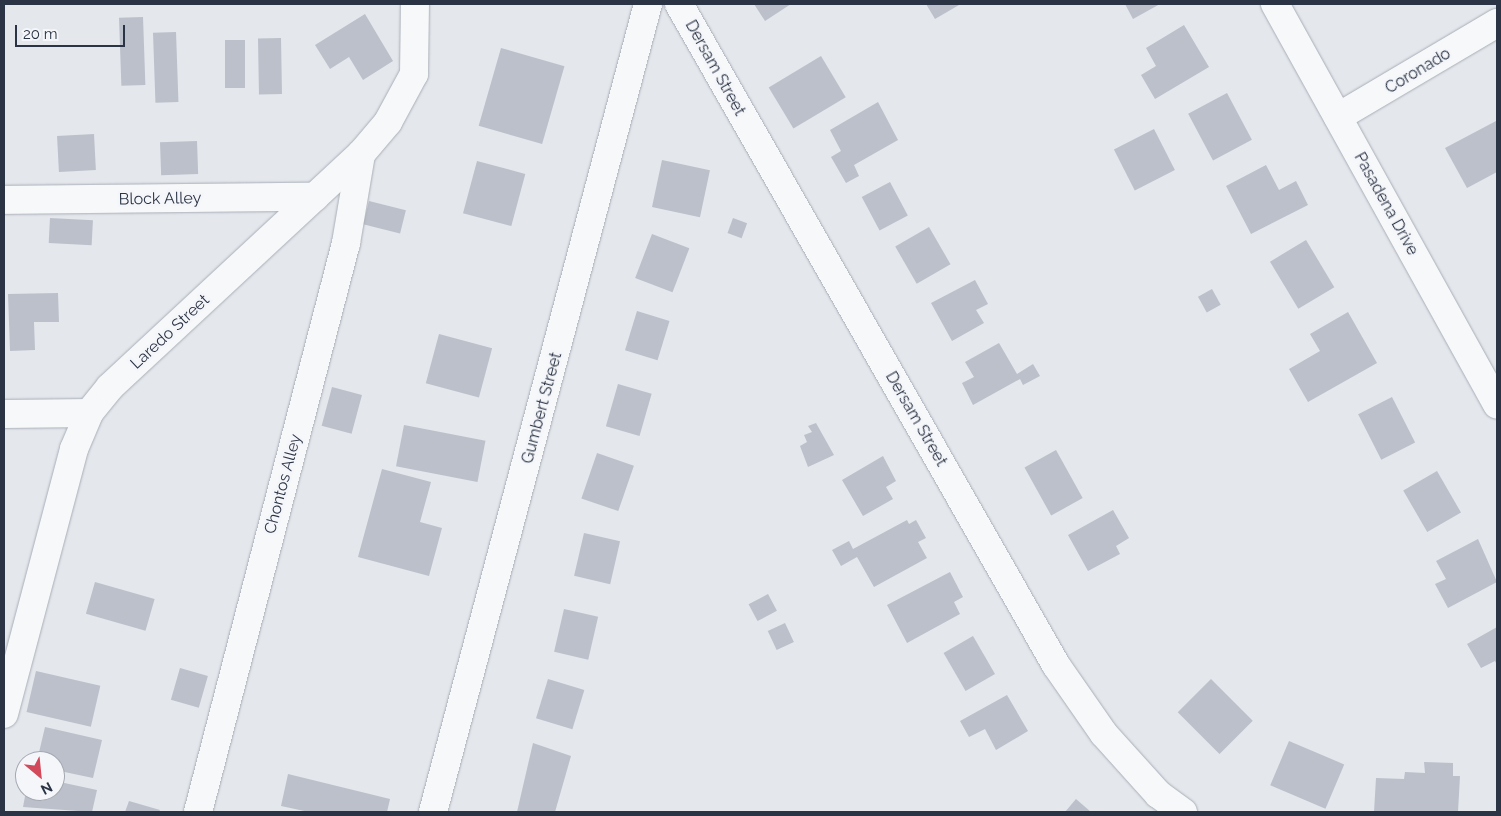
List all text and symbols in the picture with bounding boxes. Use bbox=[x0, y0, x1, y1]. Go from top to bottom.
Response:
scale bar bbox=[18, 15, 128, 47]
street label: Dersam Street bbox=[681, 17, 749, 119]
text: 20 m bbox=[23, 25, 58, 43]
street label: Coronado bbox=[1382, 44, 1454, 98]
street label: Pasadena Drive bbox=[1350, 149, 1422, 259]
street label: Block Alley bbox=[118, 189, 202, 209]
street label: Laredo Street bbox=[127, 291, 213, 373]
street label: Gumbert Street bbox=[518, 350, 566, 466]
street label: Dersam Street bbox=[881, 368, 951, 470]
street label: Chontos Alley bbox=[260, 432, 306, 536]
north arrow bbox=[15, 751, 65, 801]
text: N bbox=[38, 779, 55, 798]

